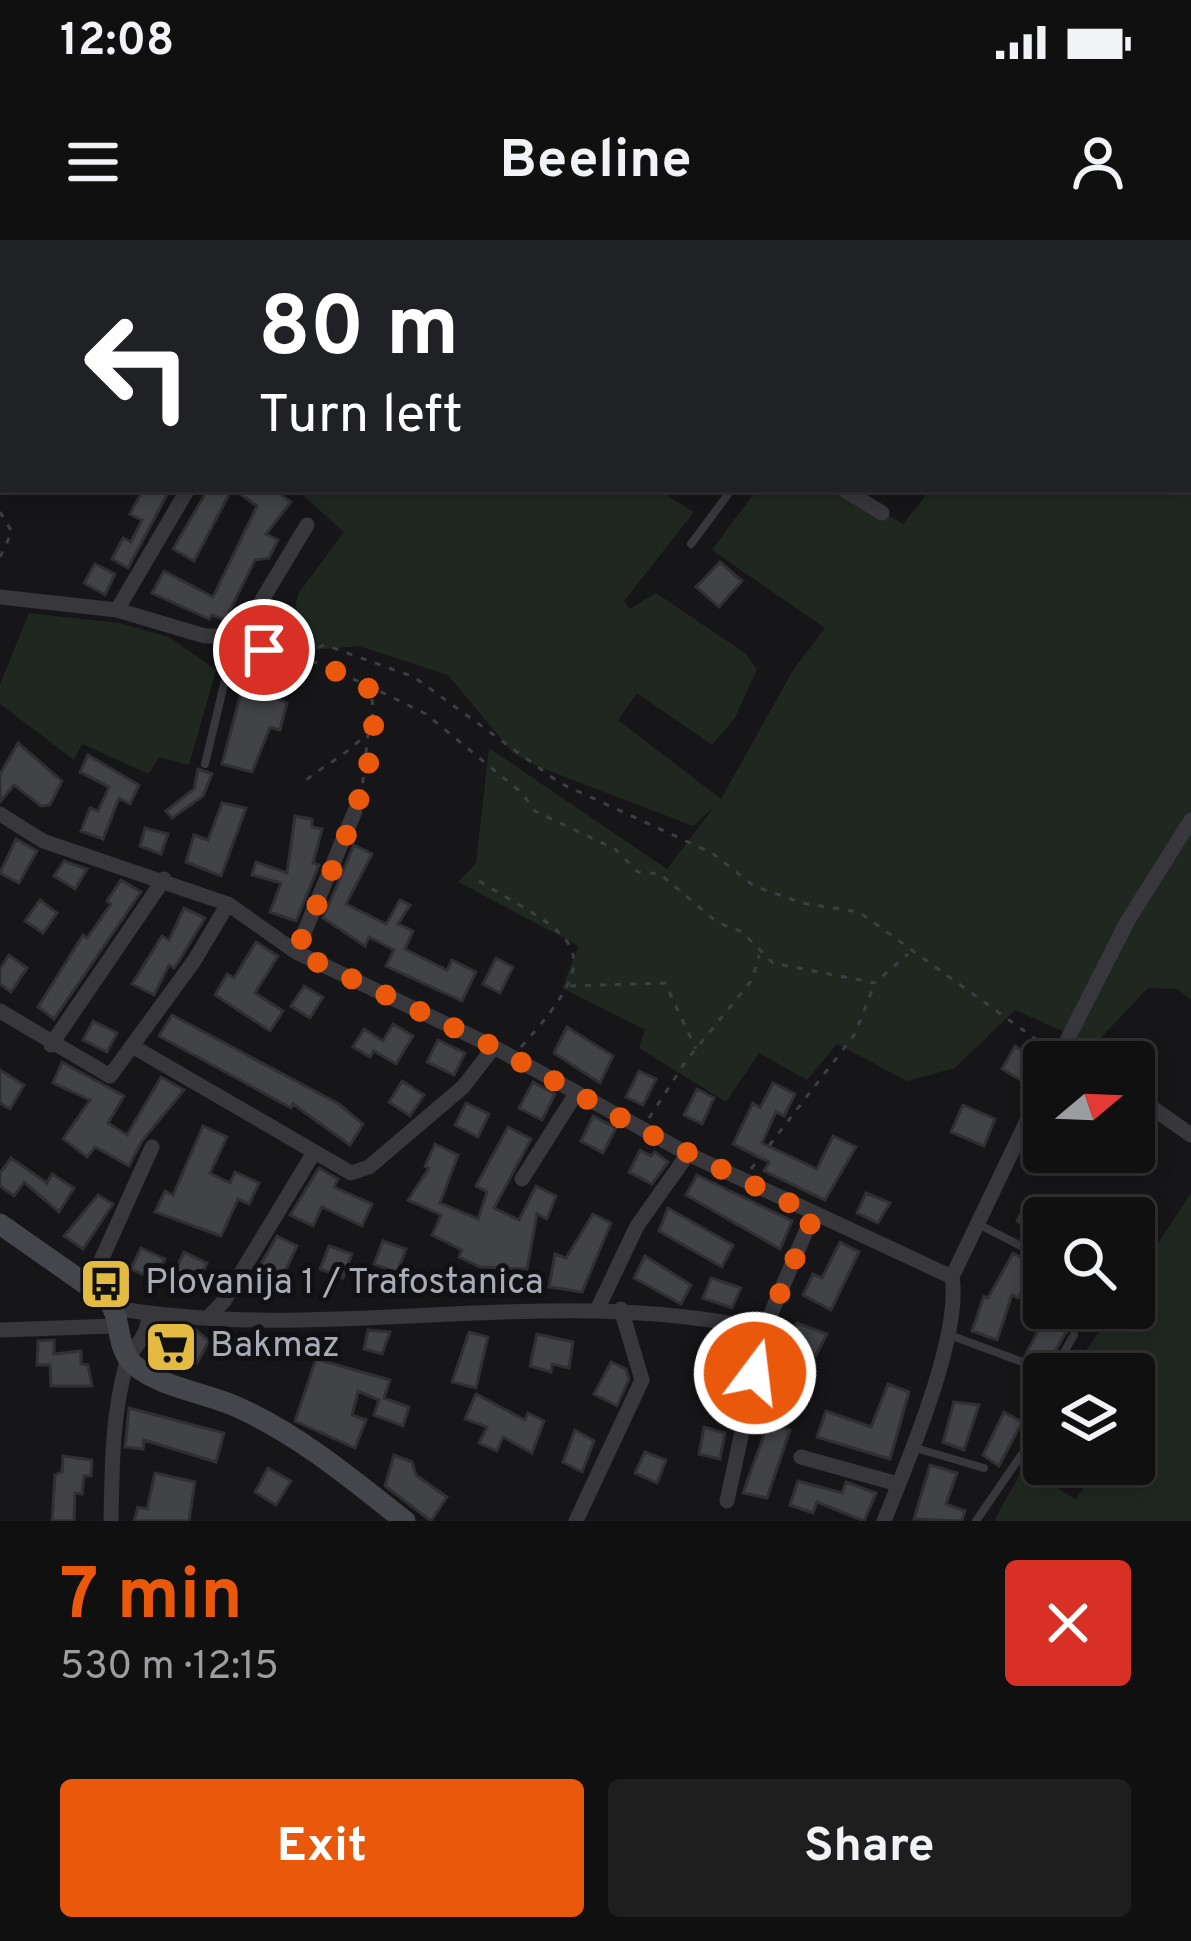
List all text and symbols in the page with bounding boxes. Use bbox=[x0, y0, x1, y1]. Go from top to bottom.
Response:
text: 12:08 bbox=[60, 14, 174, 71]
text: Beeline bbox=[499, 128, 692, 197]
icon: menu bbox=[60, 129, 126, 195]
icon: person bbox=[1065, 129, 1131, 195]
text: 80 m bbox=[258, 279, 459, 385]
icon: left bbox=[60, 288, 216, 444]
text: Turn left bbox=[258, 383, 463, 452]
pin bbox=[213, 599, 315, 701]
icon: arrive bbox=[231, 617, 297, 683]
north arrow bbox=[1023, 1041, 1155, 1173]
map controls bbox=[1023, 1041, 1155, 1485]
button: search bbox=[1023, 1197, 1155, 1329]
bus stop icon: Plovanija 1 / Trafostanica bbox=[78, 1256, 134, 1312]
place label: Plovanija 1 / Trafostanica bbox=[145, 1261, 544, 1307]
position arrow bbox=[692, 1310, 818, 1436]
supermarket icon: Bakmaz bbox=[143, 1319, 199, 1375]
place label: Bakmaz bbox=[210, 1324, 340, 1370]
button: layers bbox=[1023, 1353, 1155, 1485]
text: 7 min bbox=[60, 1553, 243, 1645]
button: close bbox=[1005, 1560, 1131, 1686]
text: 530 m · 12:15 bbox=[60, 1644, 279, 1693]
button: Exit bbox=[60, 1779, 584, 1917]
button: Share bbox=[608, 1779, 1131, 1917]

